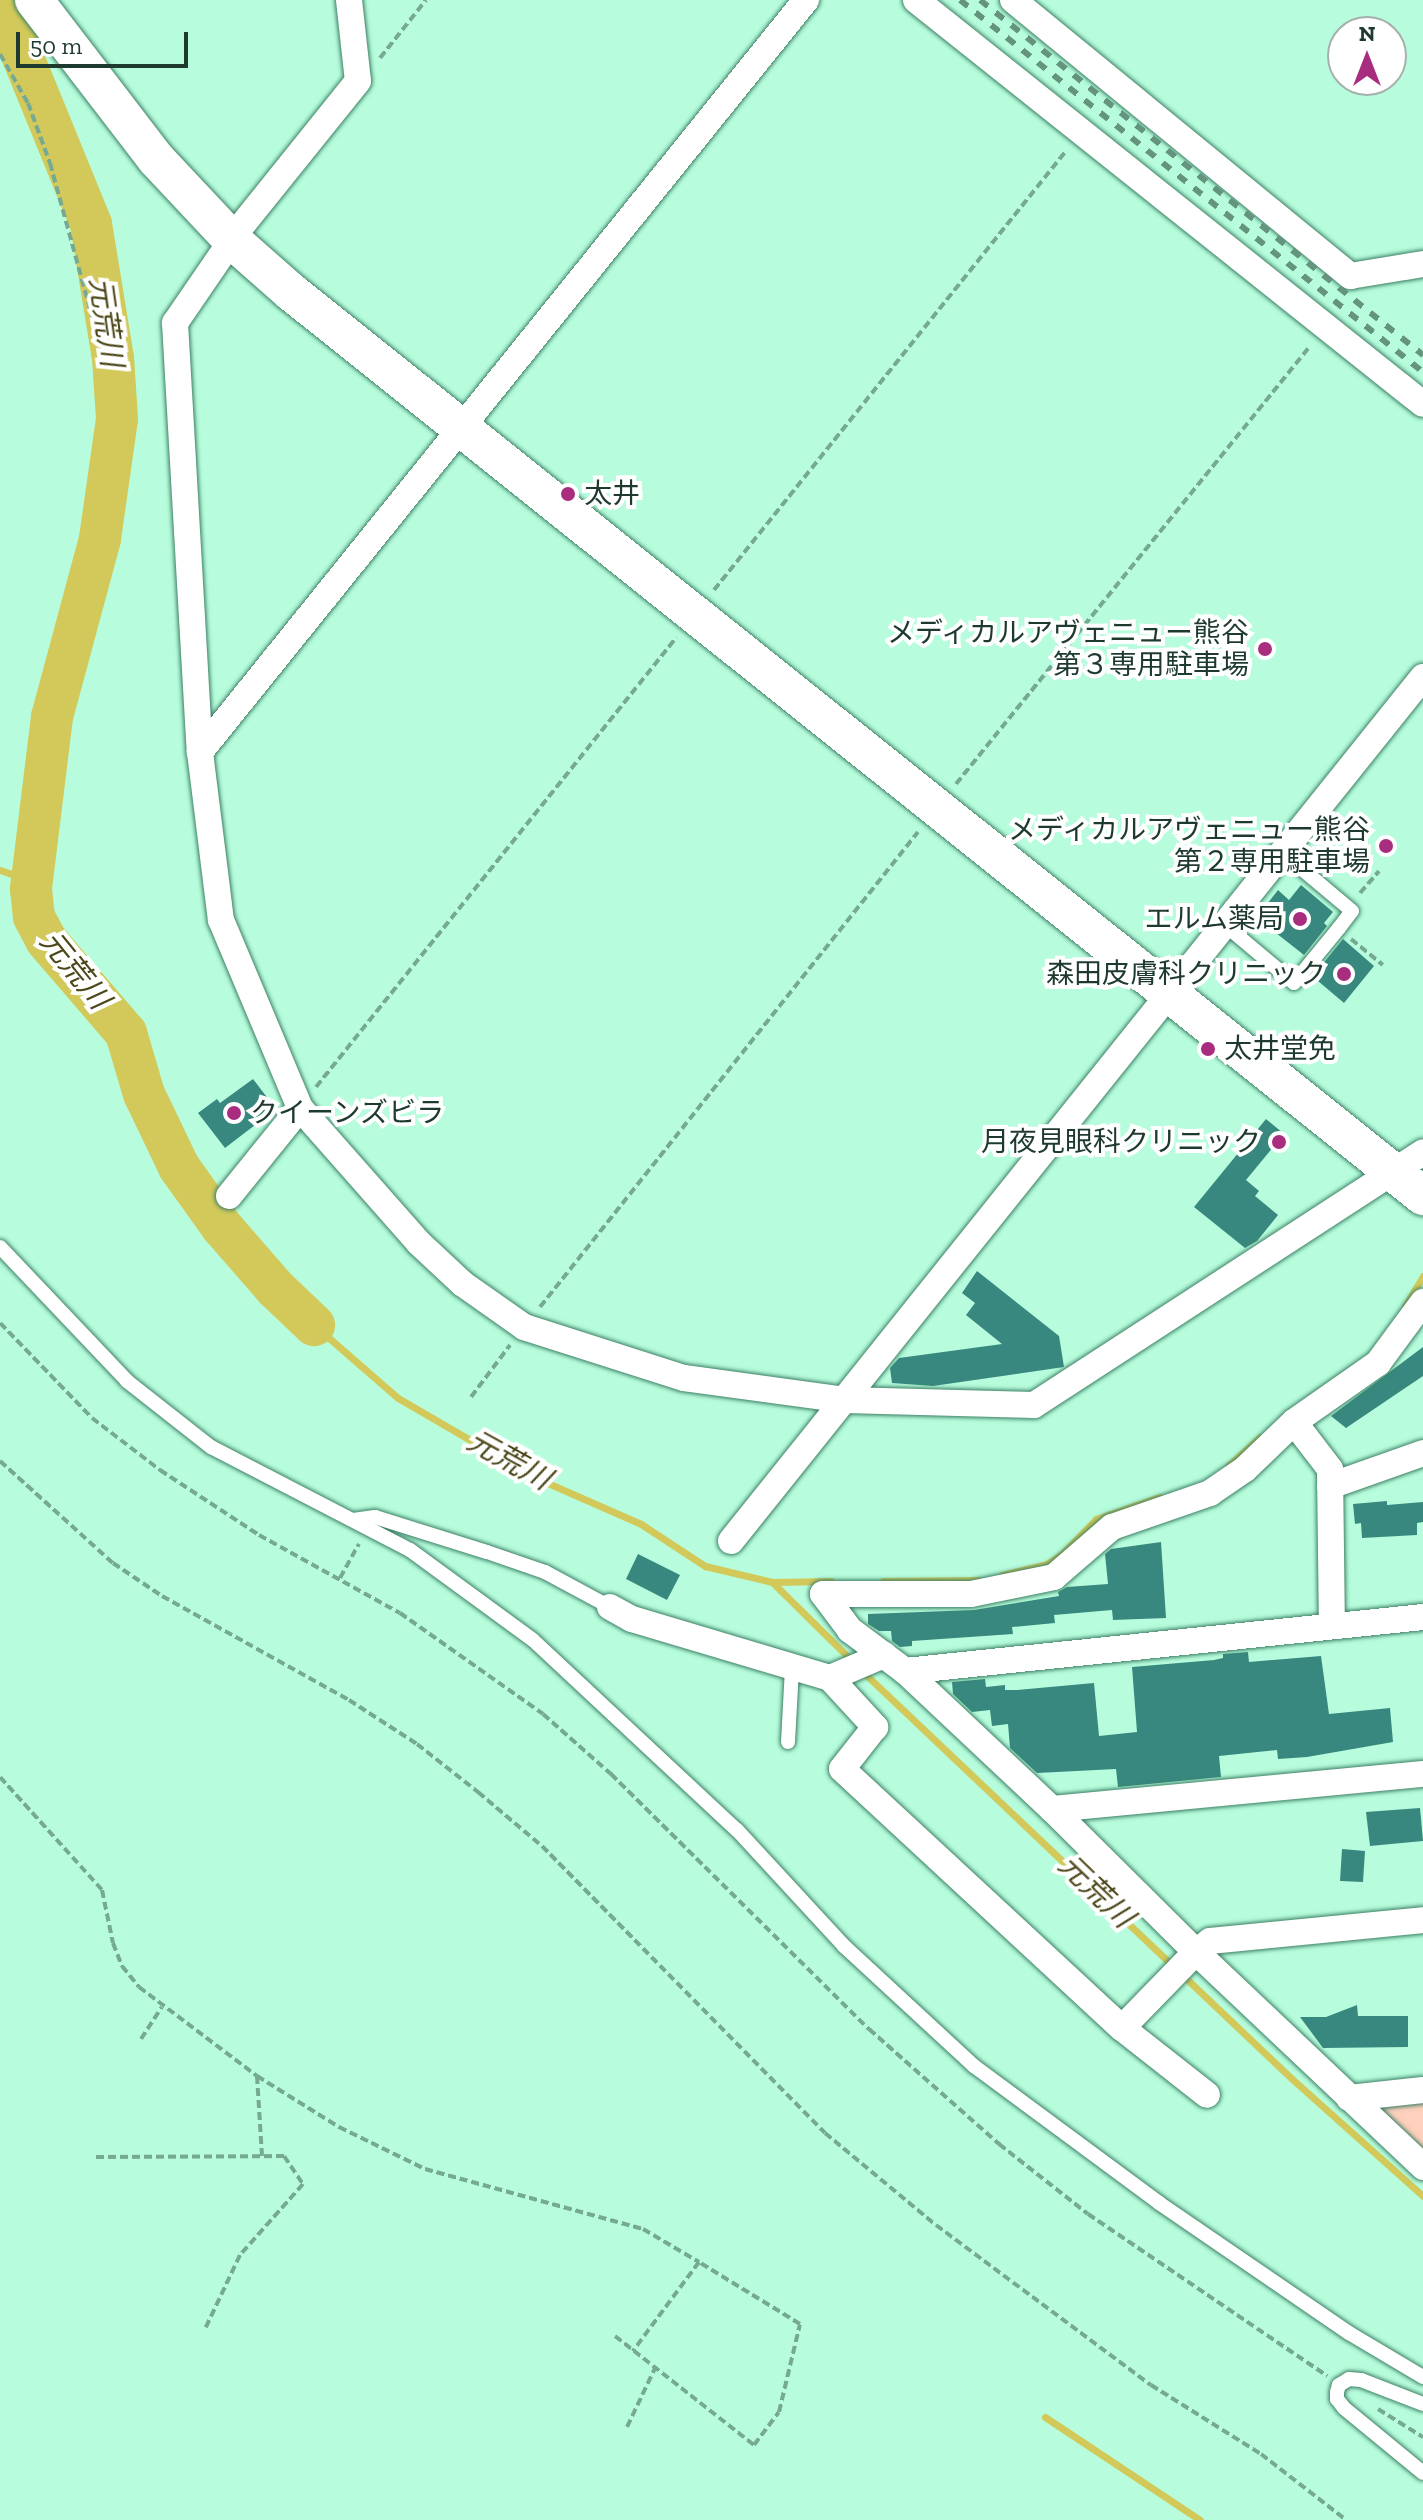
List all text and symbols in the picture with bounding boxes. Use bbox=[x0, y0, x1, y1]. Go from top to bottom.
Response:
scale bar bbox=[20, 16, 192, 66]
north arrow bbox=[1327, 16, 1407, 96]
text: N bbox=[1359, 20, 1375, 47]
text: 50 m bbox=[30, 31, 82, 60]
water label: 元荒川 bbox=[82, 275, 130, 369]
place label: 太井 bbox=[584, 477, 640, 511]
marker: 太井 bbox=[559, 485, 577, 503]
place label: メディカルアヴェニュー熊谷 第３専用駐車場 bbox=[885, 616, 1249, 682]
marker: メディカルアヴェニュー熊谷 第３専用駐車場 bbox=[1256, 640, 1274, 658]
place label: メディカルアヴェニュー熊谷 第２専用駐車場 bbox=[1006, 813, 1370, 879]
marker: メディカルアヴェニュー熊谷 第２専用駐車場 bbox=[1377, 837, 1395, 855]
place label: エルム薬局 bbox=[1144, 902, 1284, 936]
marker: エルム薬局 bbox=[1291, 910, 1309, 928]
water label: 元荒川 bbox=[33, 924, 117, 1016]
place label: 森田皮膚科クリニック bbox=[1046, 957, 1326, 991]
marker: 森田皮膚科クリニック bbox=[1333, 963, 1355, 985]
place label: 太井堂免 bbox=[1224, 1032, 1336, 1066]
marker: 太井堂免 bbox=[1199, 1040, 1217, 1058]
place label: クイーンズビラ bbox=[250, 1096, 446, 1130]
marker: クイーンズビラ bbox=[225, 1104, 243, 1122]
place label: 月夜見眼科クリニック bbox=[981, 1125, 1261, 1159]
marker: 月夜見眼科クリニック bbox=[1268, 1131, 1290, 1153]
water label: 元荒川 bbox=[461, 1422, 557, 1498]
water label: 元荒川 bbox=[1051, 1847, 1141, 1935]

